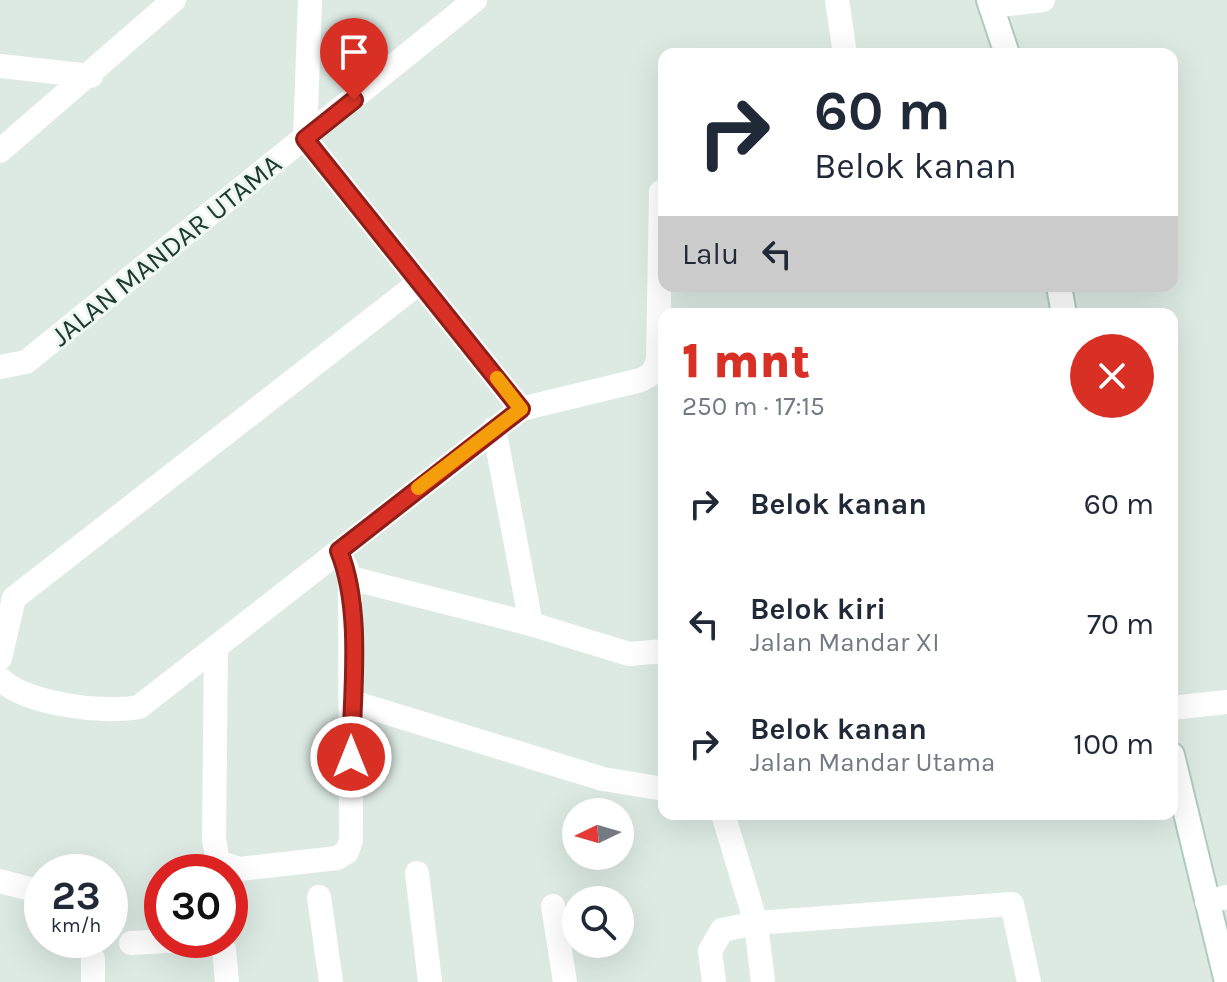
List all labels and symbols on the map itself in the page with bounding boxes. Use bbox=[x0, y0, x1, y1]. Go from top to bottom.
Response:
pin bbox=[320, 18, 388, 100]
street label: JALAN MANDAR UTAMA bbox=[44, 147, 288, 353]
position arrow bbox=[309, 715, 393, 799]
north arrow bbox=[562, 798, 634, 870]
speed limit sign: 30 bbox=[144, 854, 248, 958]

